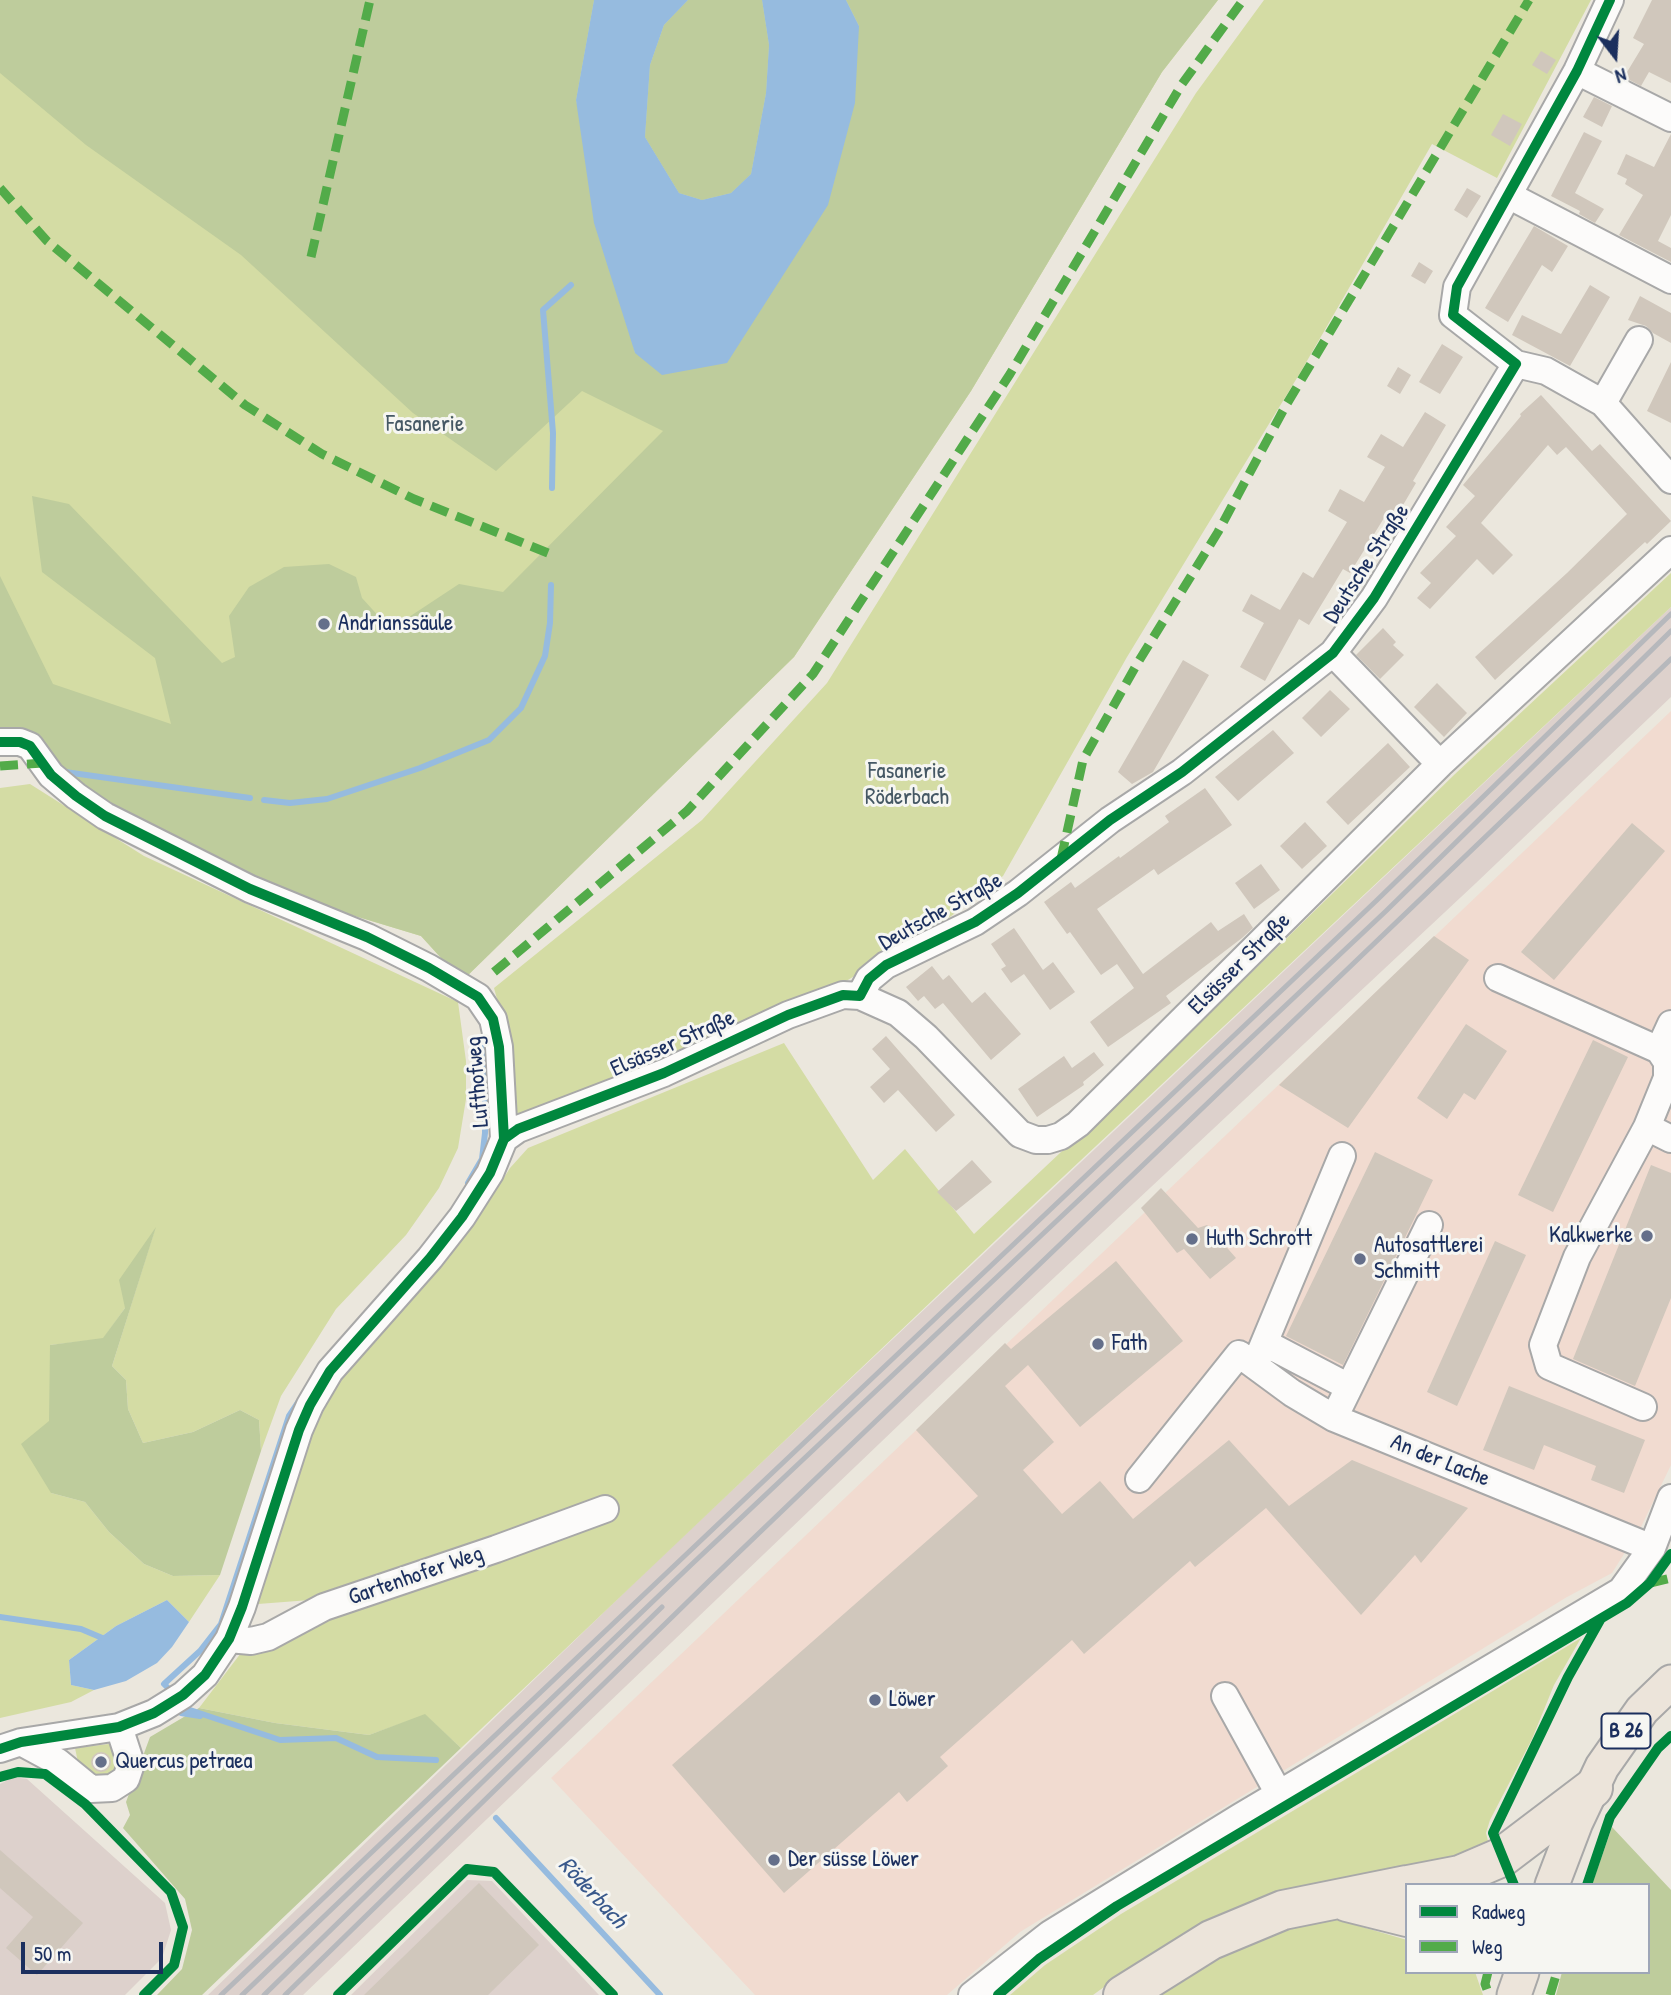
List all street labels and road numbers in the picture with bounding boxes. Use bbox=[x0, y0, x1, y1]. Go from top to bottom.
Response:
street label: Deutsche Straße bbox=[1318, 499, 1416, 629]
street label: Deutsche Straße bbox=[875, 867, 1007, 957]
street label: Elsässer Straße bbox=[1183, 907, 1297, 1021]
street label: Elsässer Straße bbox=[607, 1004, 739, 1084]
street label: Lufthofweg bbox=[460, 1035, 496, 1129]
street label: An der Lache bbox=[1386, 1429, 1494, 1493]
street label: Gartenhofer Weg bbox=[345, 1540, 487, 1612]
road number: B 26 bbox=[1602, 1714, 1650, 1748]

